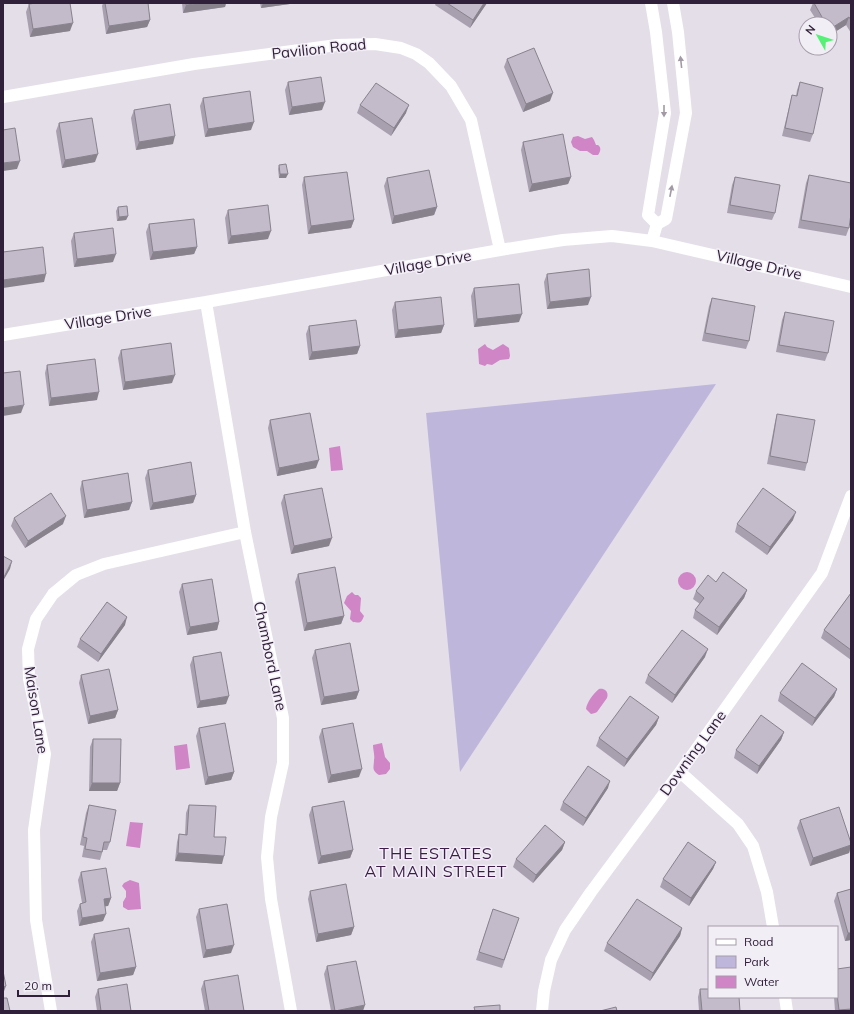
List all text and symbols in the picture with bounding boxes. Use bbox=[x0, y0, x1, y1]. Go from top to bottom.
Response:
north arrow bbox=[798, 16, 838, 56]
text: N bbox=[802, 22, 818, 37]
street label: Pavilion Road bbox=[271, 34, 367, 63]
one-way arrow bbox=[678, 56, 684, 68]
one-way arrow bbox=[661, 105, 667, 118]
one-way arrow bbox=[669, 185, 675, 197]
street label: Village Drive bbox=[714, 245, 804, 284]
street label: Village Drive bbox=[383, 246, 473, 279]
street label: Village Drive bbox=[63, 301, 153, 334]
street label: Chambord Lane bbox=[250, 600, 291, 712]
street label: Maison Lane bbox=[20, 665, 53, 755]
street label: Downing Lane bbox=[655, 706, 730, 799]
district label: THE ESTATES AT MAIN STREET bbox=[365, 843, 507, 881]
legend bbox=[708, 926, 838, 998]
text: Road bbox=[744, 934, 773, 949]
text: Park bbox=[744, 954, 770, 969]
scale bar bbox=[18, 972, 69, 998]
text: Water bbox=[744, 974, 780, 989]
text: 20 m bbox=[24, 978, 52, 993]

